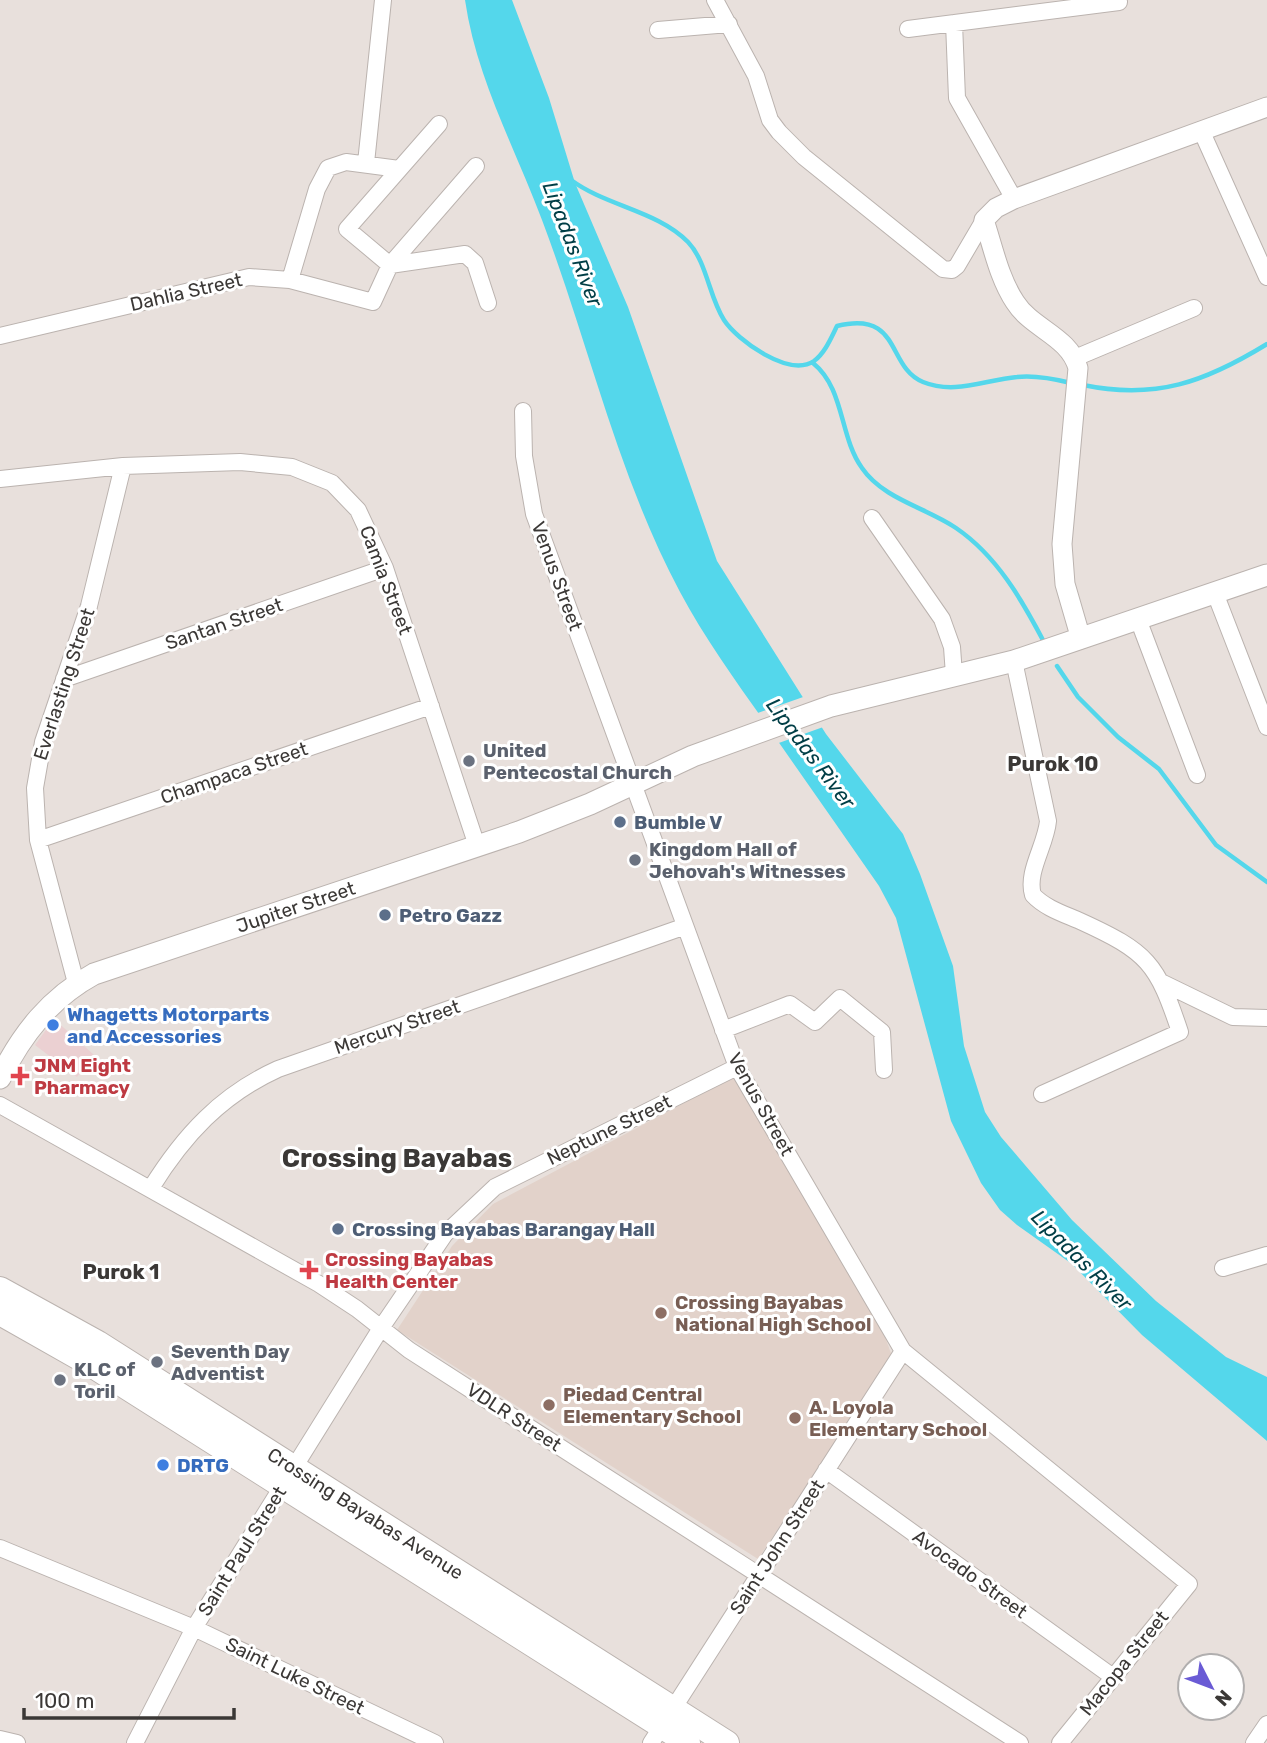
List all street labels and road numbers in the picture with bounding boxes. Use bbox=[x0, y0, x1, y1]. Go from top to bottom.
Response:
street label: Dahlia Street bbox=[128, 268, 245, 316]
street label: Venus Street bbox=[527, 518, 588, 634]
street label: Camia Street bbox=[355, 522, 417, 638]
street label: Santan Street bbox=[162, 593, 286, 655]
street label: Everlasting Street bbox=[29, 605, 100, 763]
street label: Champaca Street bbox=[157, 737, 311, 809]
street label: Jupiter Street bbox=[233, 876, 358, 937]
street label: Mercury Street bbox=[331, 995, 463, 1059]
street label: Venus Street bbox=[723, 1048, 799, 1160]
street label: Neptune Street bbox=[543, 1090, 676, 1170]
street label: VDLR Street bbox=[462, 1378, 566, 1456]
street label: Crossing Bayabas Avenue bbox=[263, 1442, 468, 1584]
street label: Saint John Street bbox=[725, 1475, 829, 1619]
street label: Saint Paul Street bbox=[193, 1481, 291, 1620]
street label: Avocado Street bbox=[908, 1525, 1032, 1624]
street label: Macopa Street bbox=[1075, 1605, 1174, 1720]
street label: Saint Luke Street bbox=[222, 1632, 369, 1720]

